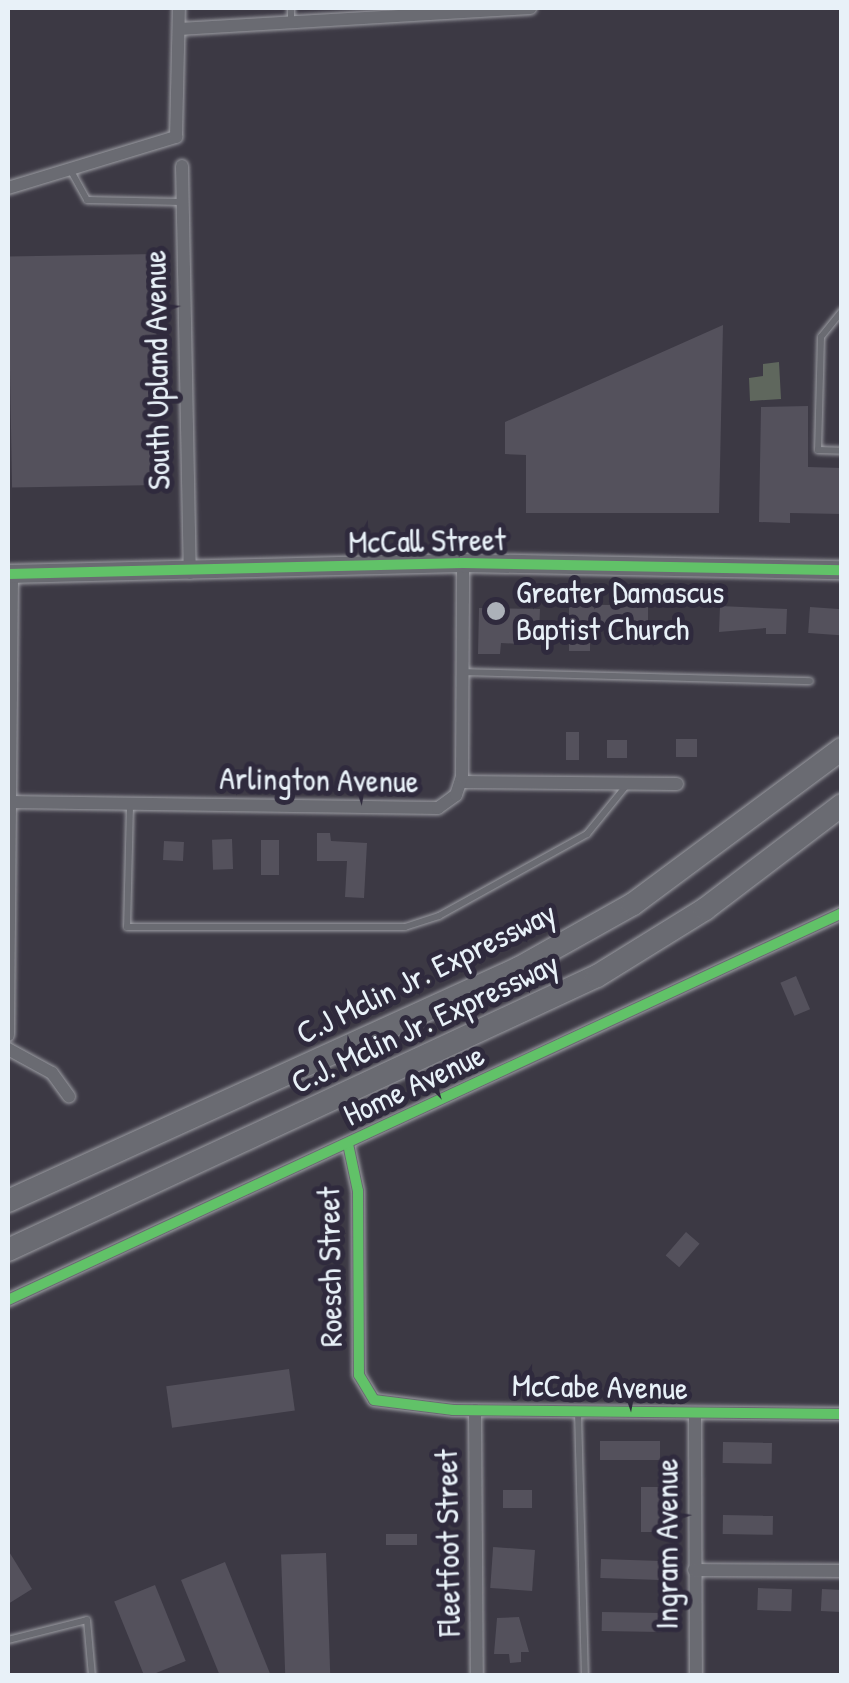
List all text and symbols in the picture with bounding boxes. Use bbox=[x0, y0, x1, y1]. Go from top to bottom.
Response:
street label: South Upland Avenue bbox=[136, 250, 178, 490]
street label: McCall Street bbox=[348, 520, 506, 562]
place label: Greater Damascus Baptist Church bbox=[516, 574, 724, 649]
marker: Greater Damascus Baptist Church bbox=[485, 600, 507, 622]
street label: Arlington Avenue bbox=[219, 759, 419, 801]
street label: C.J Mclin Jr. Expressway bbox=[290, 894, 562, 1052]
street label: C.J. Mclin Jr. Expressway bbox=[285, 944, 565, 1102]
street label: Home Avenue bbox=[338, 1036, 490, 1134]
street label: Roesch Street bbox=[309, 1187, 351, 1347]
street label: McCabe Avenue bbox=[512, 1366, 688, 1408]
street label: Fleetfoot Street bbox=[427, 1449, 469, 1637]
street label: Ingram Avenue bbox=[648, 1458, 686, 1630]

